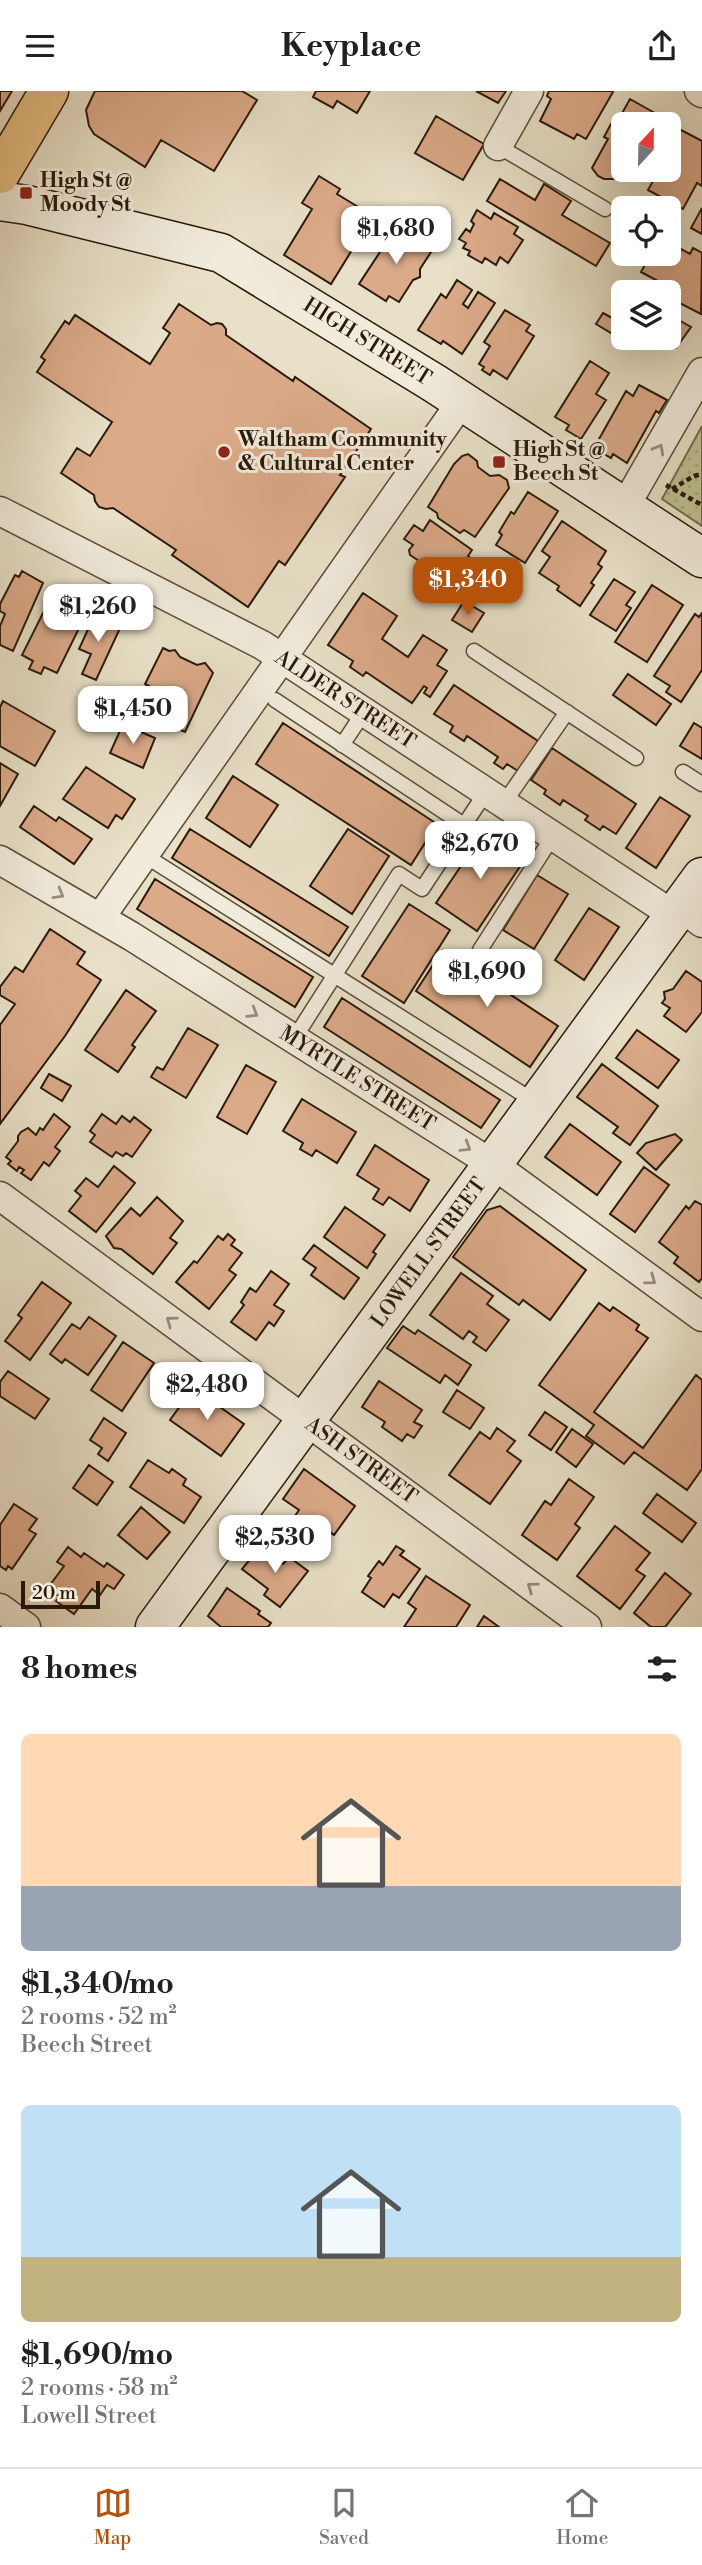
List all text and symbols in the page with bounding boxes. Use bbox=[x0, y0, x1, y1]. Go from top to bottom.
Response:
text: Keyplace bbox=[281, 26, 421, 66]
icon: menu bbox=[21, 27, 59, 65]
icon: share bbox=[643, 27, 681, 65]
north arrow bbox=[611, 112, 681, 182]
map controls bbox=[611, 112, 681, 350]
place label: High St @ Moody St bbox=[40, 168, 133, 218]
marker: High St @ Moody St bbox=[18, 185, 34, 201]
button: locate bbox=[611, 196, 681, 266]
pin: $1,680 bbox=[339, 207, 453, 266]
text: $1,680 bbox=[357, 215, 435, 243]
button: layers bbox=[611, 280, 681, 350]
street label: HIGH STREET bbox=[298, 292, 436, 392]
place label: Waltham Community & Cultural Center bbox=[237, 427, 447, 477]
place label: High St @ Beech St bbox=[513, 437, 606, 487]
marker: Waltham Community & Cultural Center bbox=[216, 444, 232, 460]
one-way arrow bbox=[651, 444, 664, 456]
marker: High St @ Beech St bbox=[491, 454, 507, 470]
pin: $1,340 bbox=[411, 557, 525, 617]
text: $1,340 bbox=[429, 566, 507, 594]
pin: $1,260 bbox=[41, 585, 155, 644]
text: $1,260 bbox=[59, 593, 137, 621]
street label: ALDER STREET bbox=[269, 644, 420, 755]
pin: $1,450 bbox=[76, 687, 190, 746]
text: $1,450 bbox=[94, 695, 172, 723]
pin: $2,670 bbox=[423, 821, 537, 881]
text: $2,670 bbox=[441, 830, 519, 858]
one-way arrow bbox=[52, 886, 65, 899]
pin: $1,690 bbox=[430, 949, 544, 1009]
text: $1,690 bbox=[448, 958, 526, 986]
one-way arrow bbox=[245, 1005, 258, 1017]
street label: MYRTLE STREET bbox=[274, 1021, 440, 1138]
one-way arrow bbox=[459, 1139, 472, 1152]
street label: LOWELL STREET bbox=[366, 1173, 492, 1333]
one-way arrow bbox=[643, 1271, 656, 1284]
one-way arrow bbox=[166, 1317, 179, 1330]
pin: $2,480 bbox=[150, 1363, 264, 1422]
text: $2,480 bbox=[166, 1371, 248, 1399]
street label: ASH STREET bbox=[299, 1411, 422, 1511]
pin: $2,530 bbox=[218, 1515, 332, 1575]
text: $2,530 bbox=[235, 1524, 315, 1552]
scale bar bbox=[21, 1578, 100, 1610]
text: 20 m bbox=[32, 1581, 76, 1605]
one-way arrow bbox=[527, 1582, 540, 1595]
text: 8 homes bbox=[21, 1650, 137, 1688]
icon: filters bbox=[643, 1650, 681, 1688]
icon: home bbox=[288, 1780, 414, 1906]
text: $1,340/mo bbox=[21, 1965, 174, 2003]
text: 2 rooms · 52 m² bbox=[21, 2003, 177, 2031]
text: Beech Street bbox=[21, 2031, 153, 2059]
icon: home bbox=[288, 2151, 414, 2277]
text: $1,690/mo bbox=[21, 2336, 173, 2374]
text: 2 rooms · 58 m² bbox=[21, 2374, 178, 2402]
text: Lowell Street bbox=[21, 2402, 157, 2430]
tab: Map bbox=[94, 2484, 132, 2550]
tab: Saved bbox=[319, 2484, 369, 2550]
tab: Home bbox=[556, 2484, 608, 2550]

